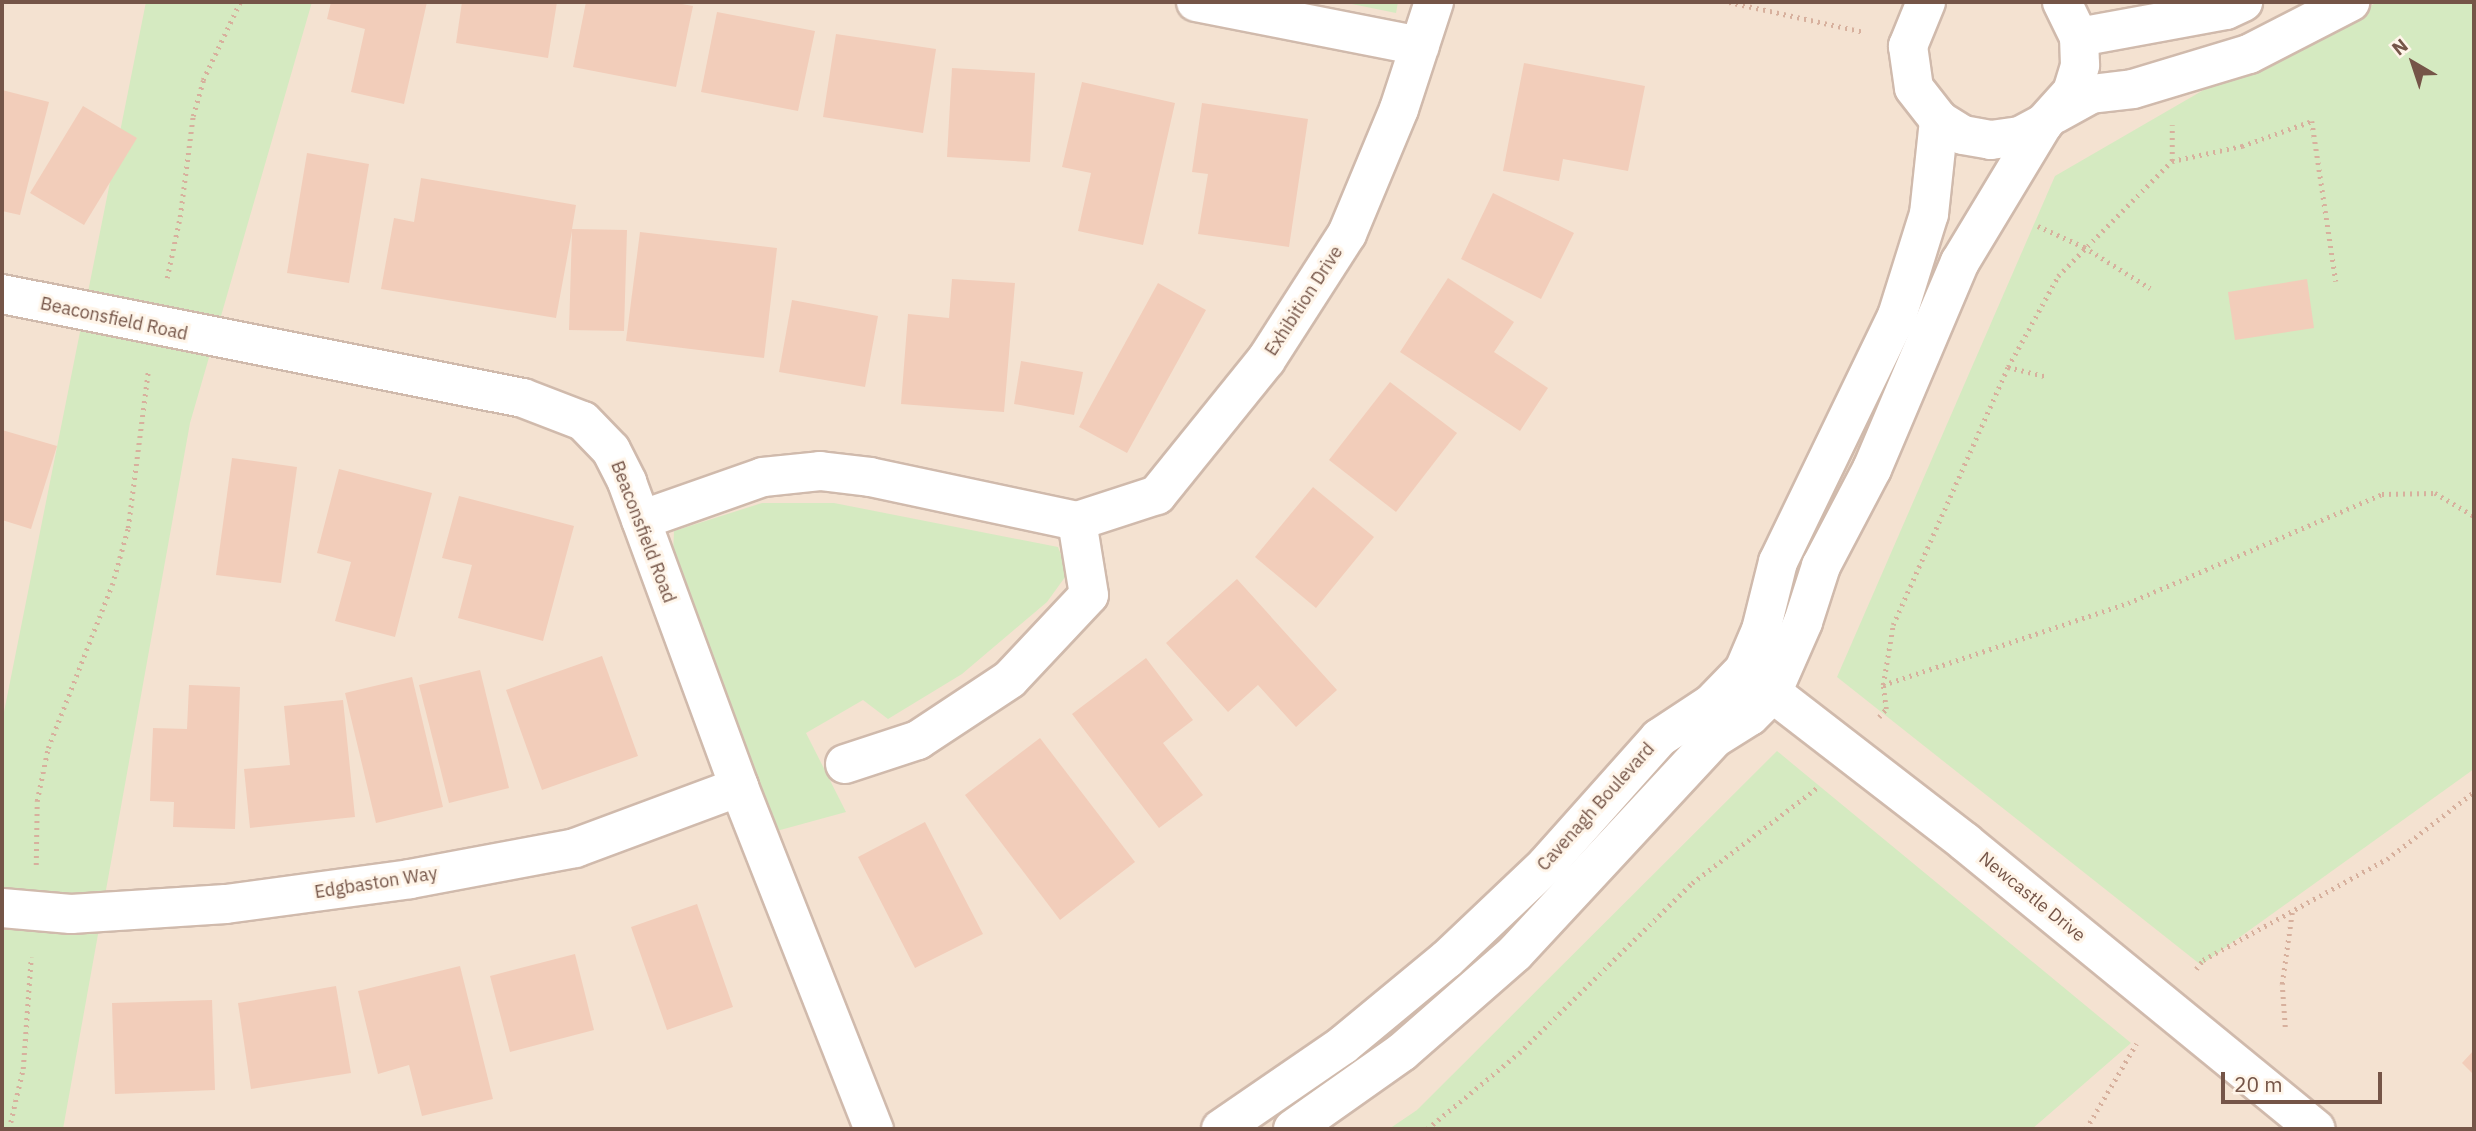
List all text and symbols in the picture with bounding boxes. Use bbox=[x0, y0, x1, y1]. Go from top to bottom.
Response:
north arrow bbox=[2378, 28, 2448, 98]
text: N bbox=[2387, 33, 2413, 60]
street label: Exhibition Drive bbox=[1261, 242, 1347, 360]
street label: Beaconsfield Road bbox=[38, 293, 190, 345]
street label: Beaconsfield Road bbox=[606, 458, 680, 606]
street label: Cavenagh Boulevard bbox=[1533, 738, 1659, 876]
street label: Newcastle Drive bbox=[1974, 847, 2090, 947]
street label: Edgbaston Way bbox=[313, 863, 439, 903]
scale bar bbox=[2224, 1058, 2385, 1102]
text: 20 m bbox=[2234, 1070, 2283, 1098]

